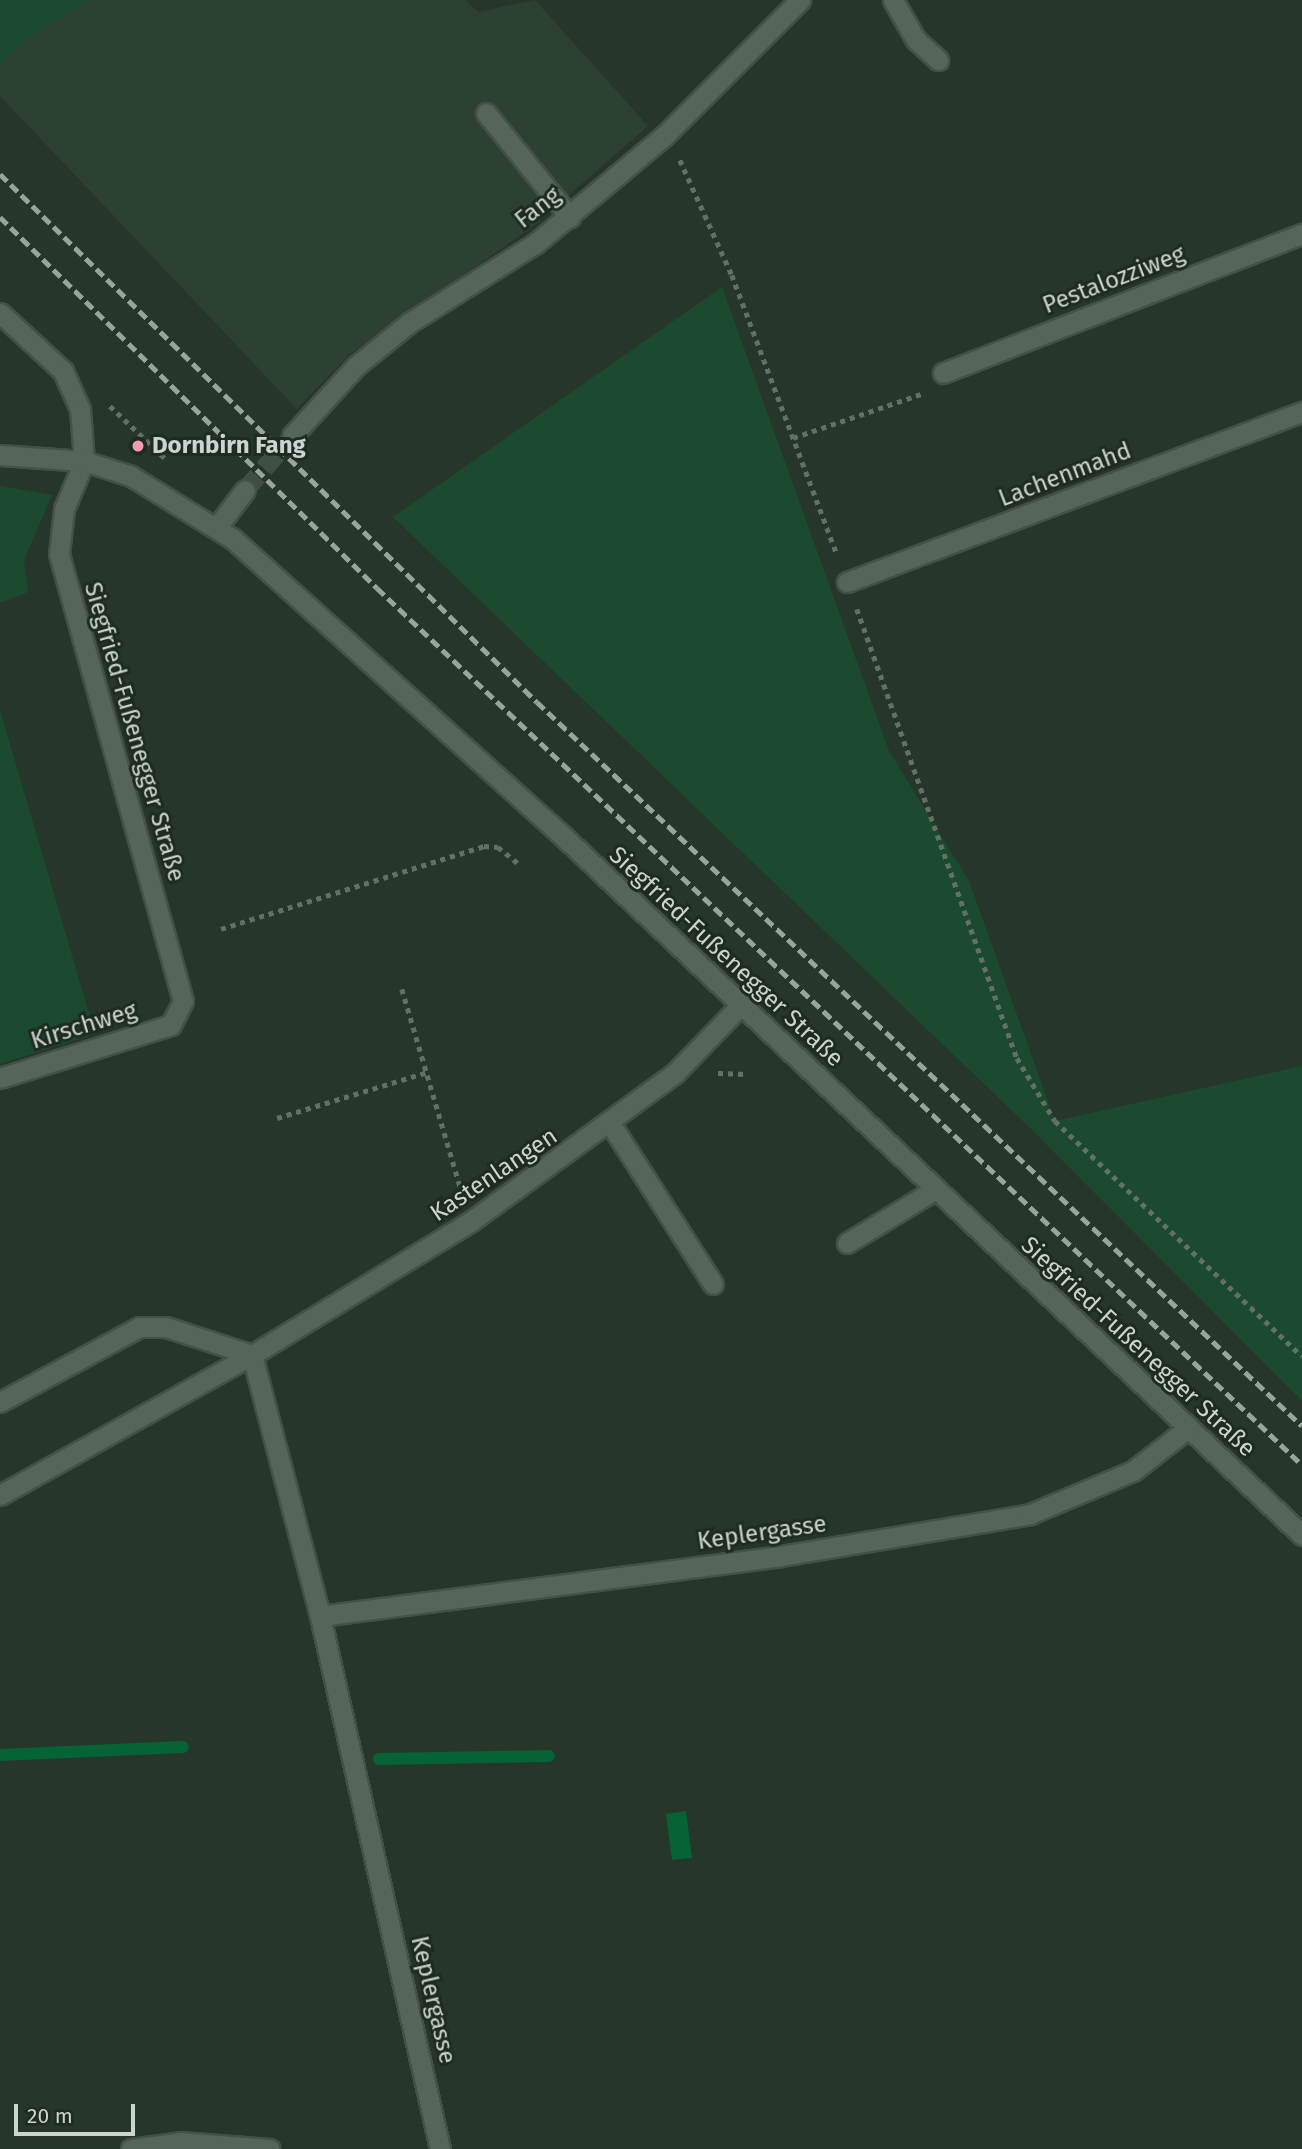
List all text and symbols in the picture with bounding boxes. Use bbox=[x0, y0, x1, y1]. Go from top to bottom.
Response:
street label: Fang bbox=[509, 181, 567, 235]
street label: Pestalozziweg bbox=[1039, 240, 1189, 320]
place label: Dornbirn Fang bbox=[152, 432, 306, 460]
street label: Lachenmahd bbox=[995, 437, 1135, 513]
marker: Dornbirn Fang bbox=[130, 438, 146, 454]
street label: Siegfried-Fußenegger Straße bbox=[77, 579, 191, 885]
street label: Siegfried-Fußenegger Straße bbox=[603, 841, 849, 1073]
street label: Kirschweg bbox=[28, 996, 140, 1056]
street label: Kastenlangen bbox=[425, 1122, 563, 1228]
street label: Siegfried-Fußenegger Straße bbox=[1015, 1231, 1261, 1463]
street label: Keplergasse bbox=[696, 1510, 828, 1556]
street label: Keplergasse bbox=[404, 1933, 462, 2067]
scale bar bbox=[18, 2090, 138, 2134]
text: 20 m bbox=[27, 2103, 73, 2129]

